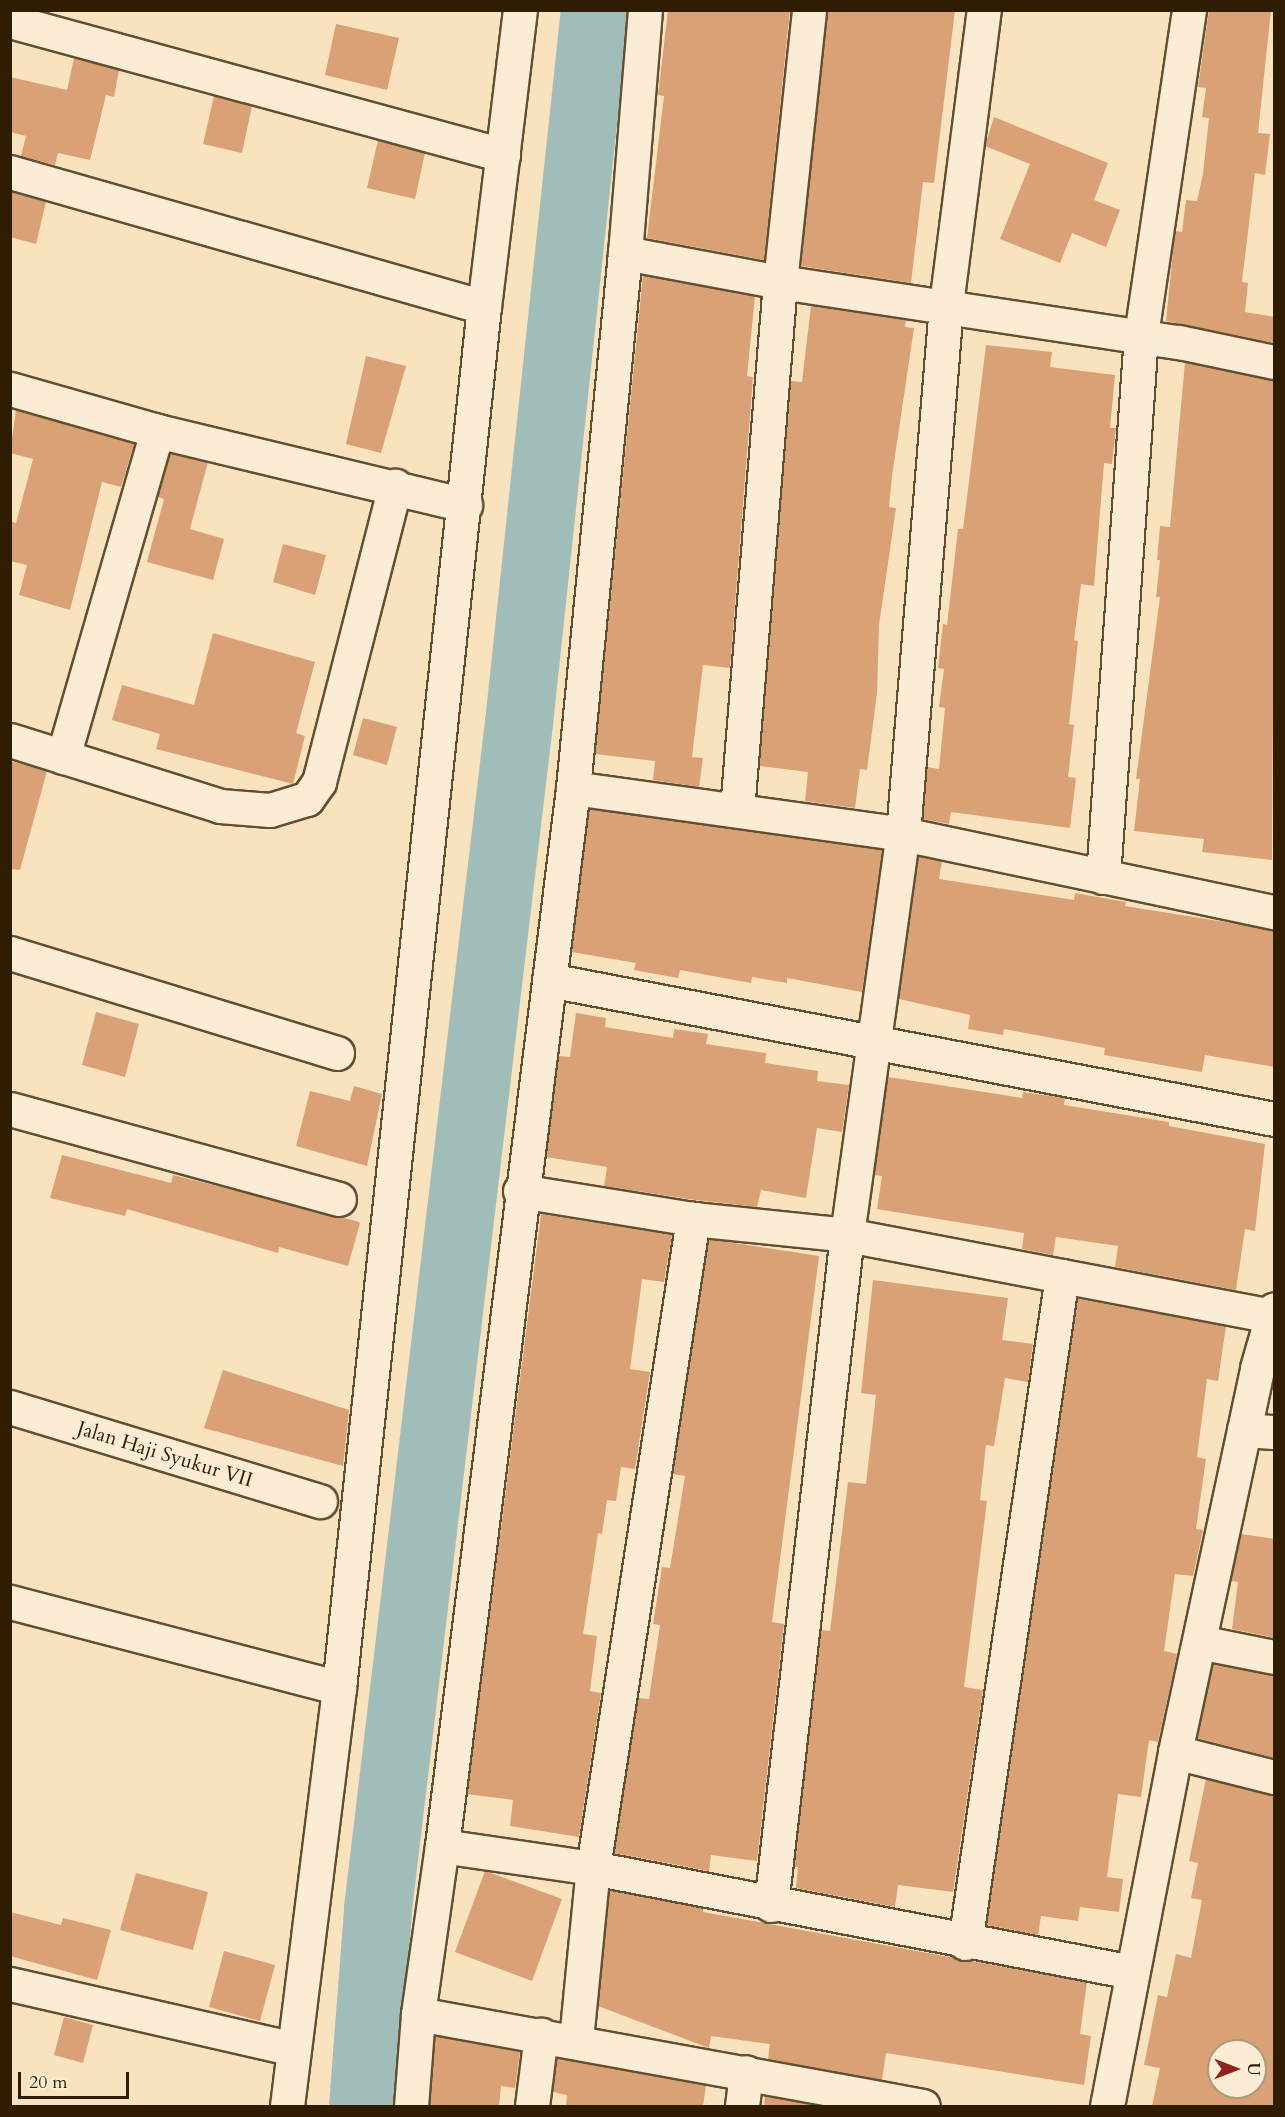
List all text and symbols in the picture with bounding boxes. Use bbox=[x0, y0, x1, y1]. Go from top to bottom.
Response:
street label: Jalan Haji Syukur VII bbox=[74, 1416, 256, 1492]
north arrow bbox=[1207, 2039, 1267, 2099]
scale bar bbox=[21, 2060, 132, 2098]
text: U bbox=[1242, 2062, 1264, 2076]
text: 20 m bbox=[29, 2070, 68, 2095]

